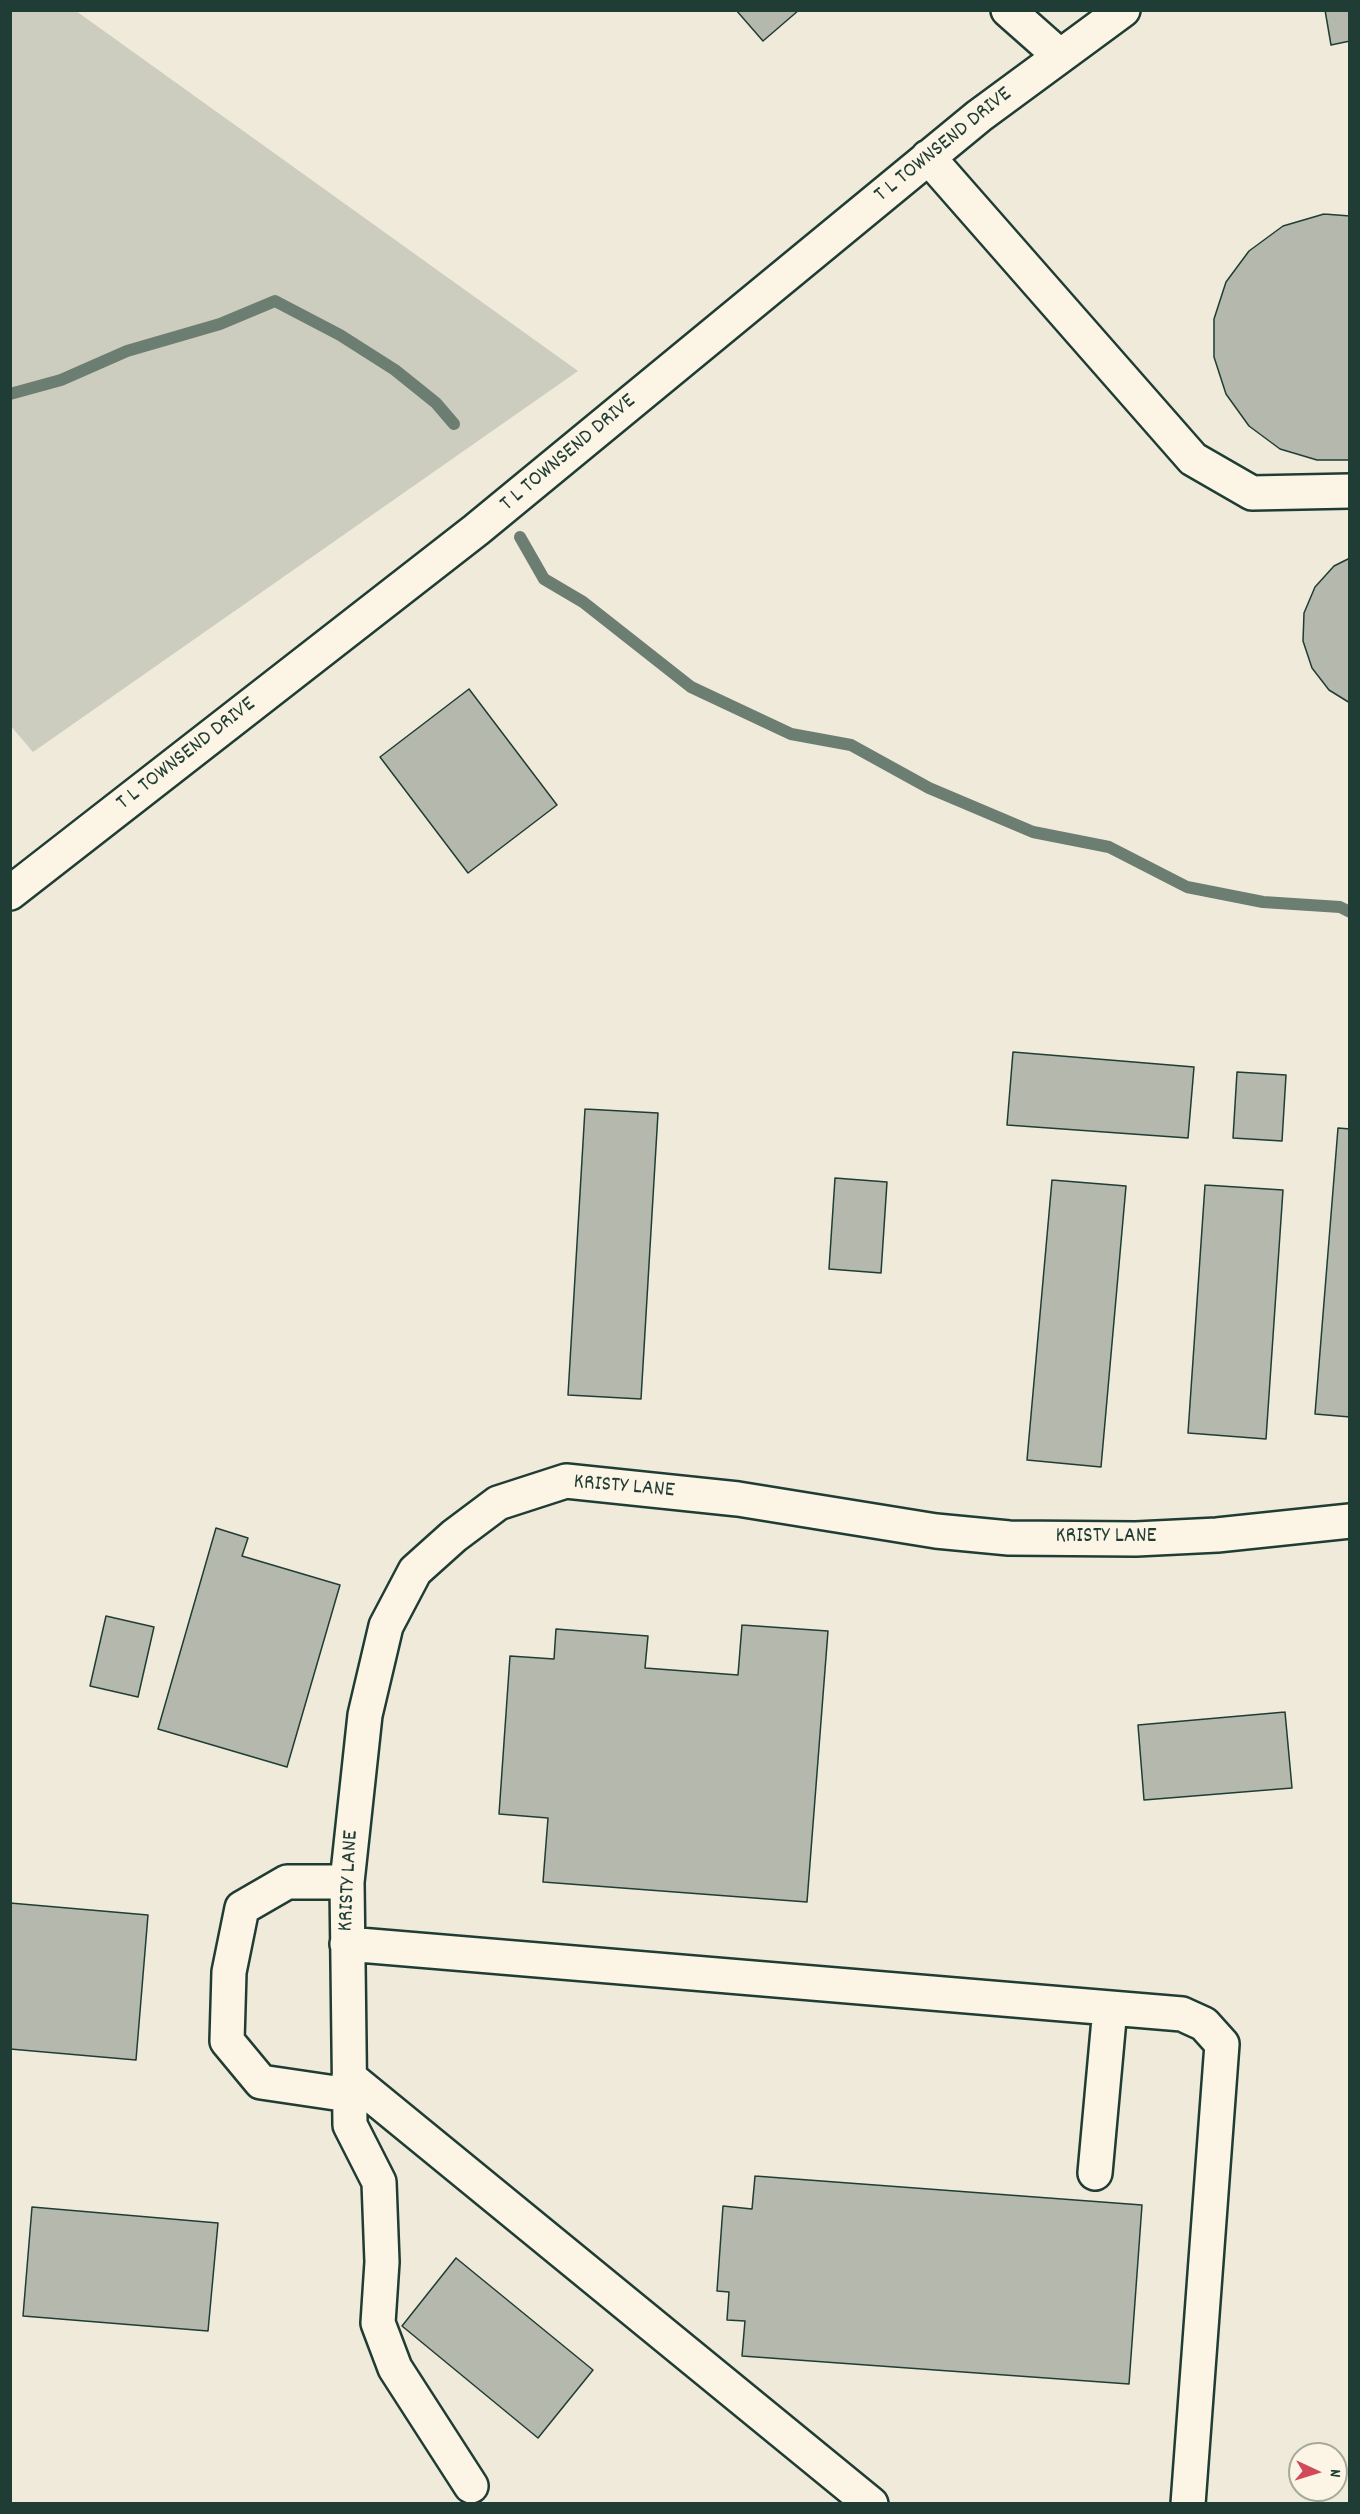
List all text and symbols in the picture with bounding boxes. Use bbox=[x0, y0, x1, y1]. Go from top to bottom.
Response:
street label: T L TOWNSEND DRIVE bbox=[870, 83, 1018, 209]
street label: T L TOWNSEND DRIVE bbox=[496, 390, 642, 518]
street label: T L TOWNSEND DRIVE bbox=[112, 693, 262, 817]
street label: KRISTY LANE bbox=[572, 1470, 676, 1506]
street label: KRISTY LANE bbox=[1055, 1525, 1157, 1551]
street label: KRISTY LANE bbox=[334, 1830, 366, 1932]
north arrow bbox=[1288, 2442, 1348, 2502]
text: N bbox=[1323, 2468, 1346, 2478]

